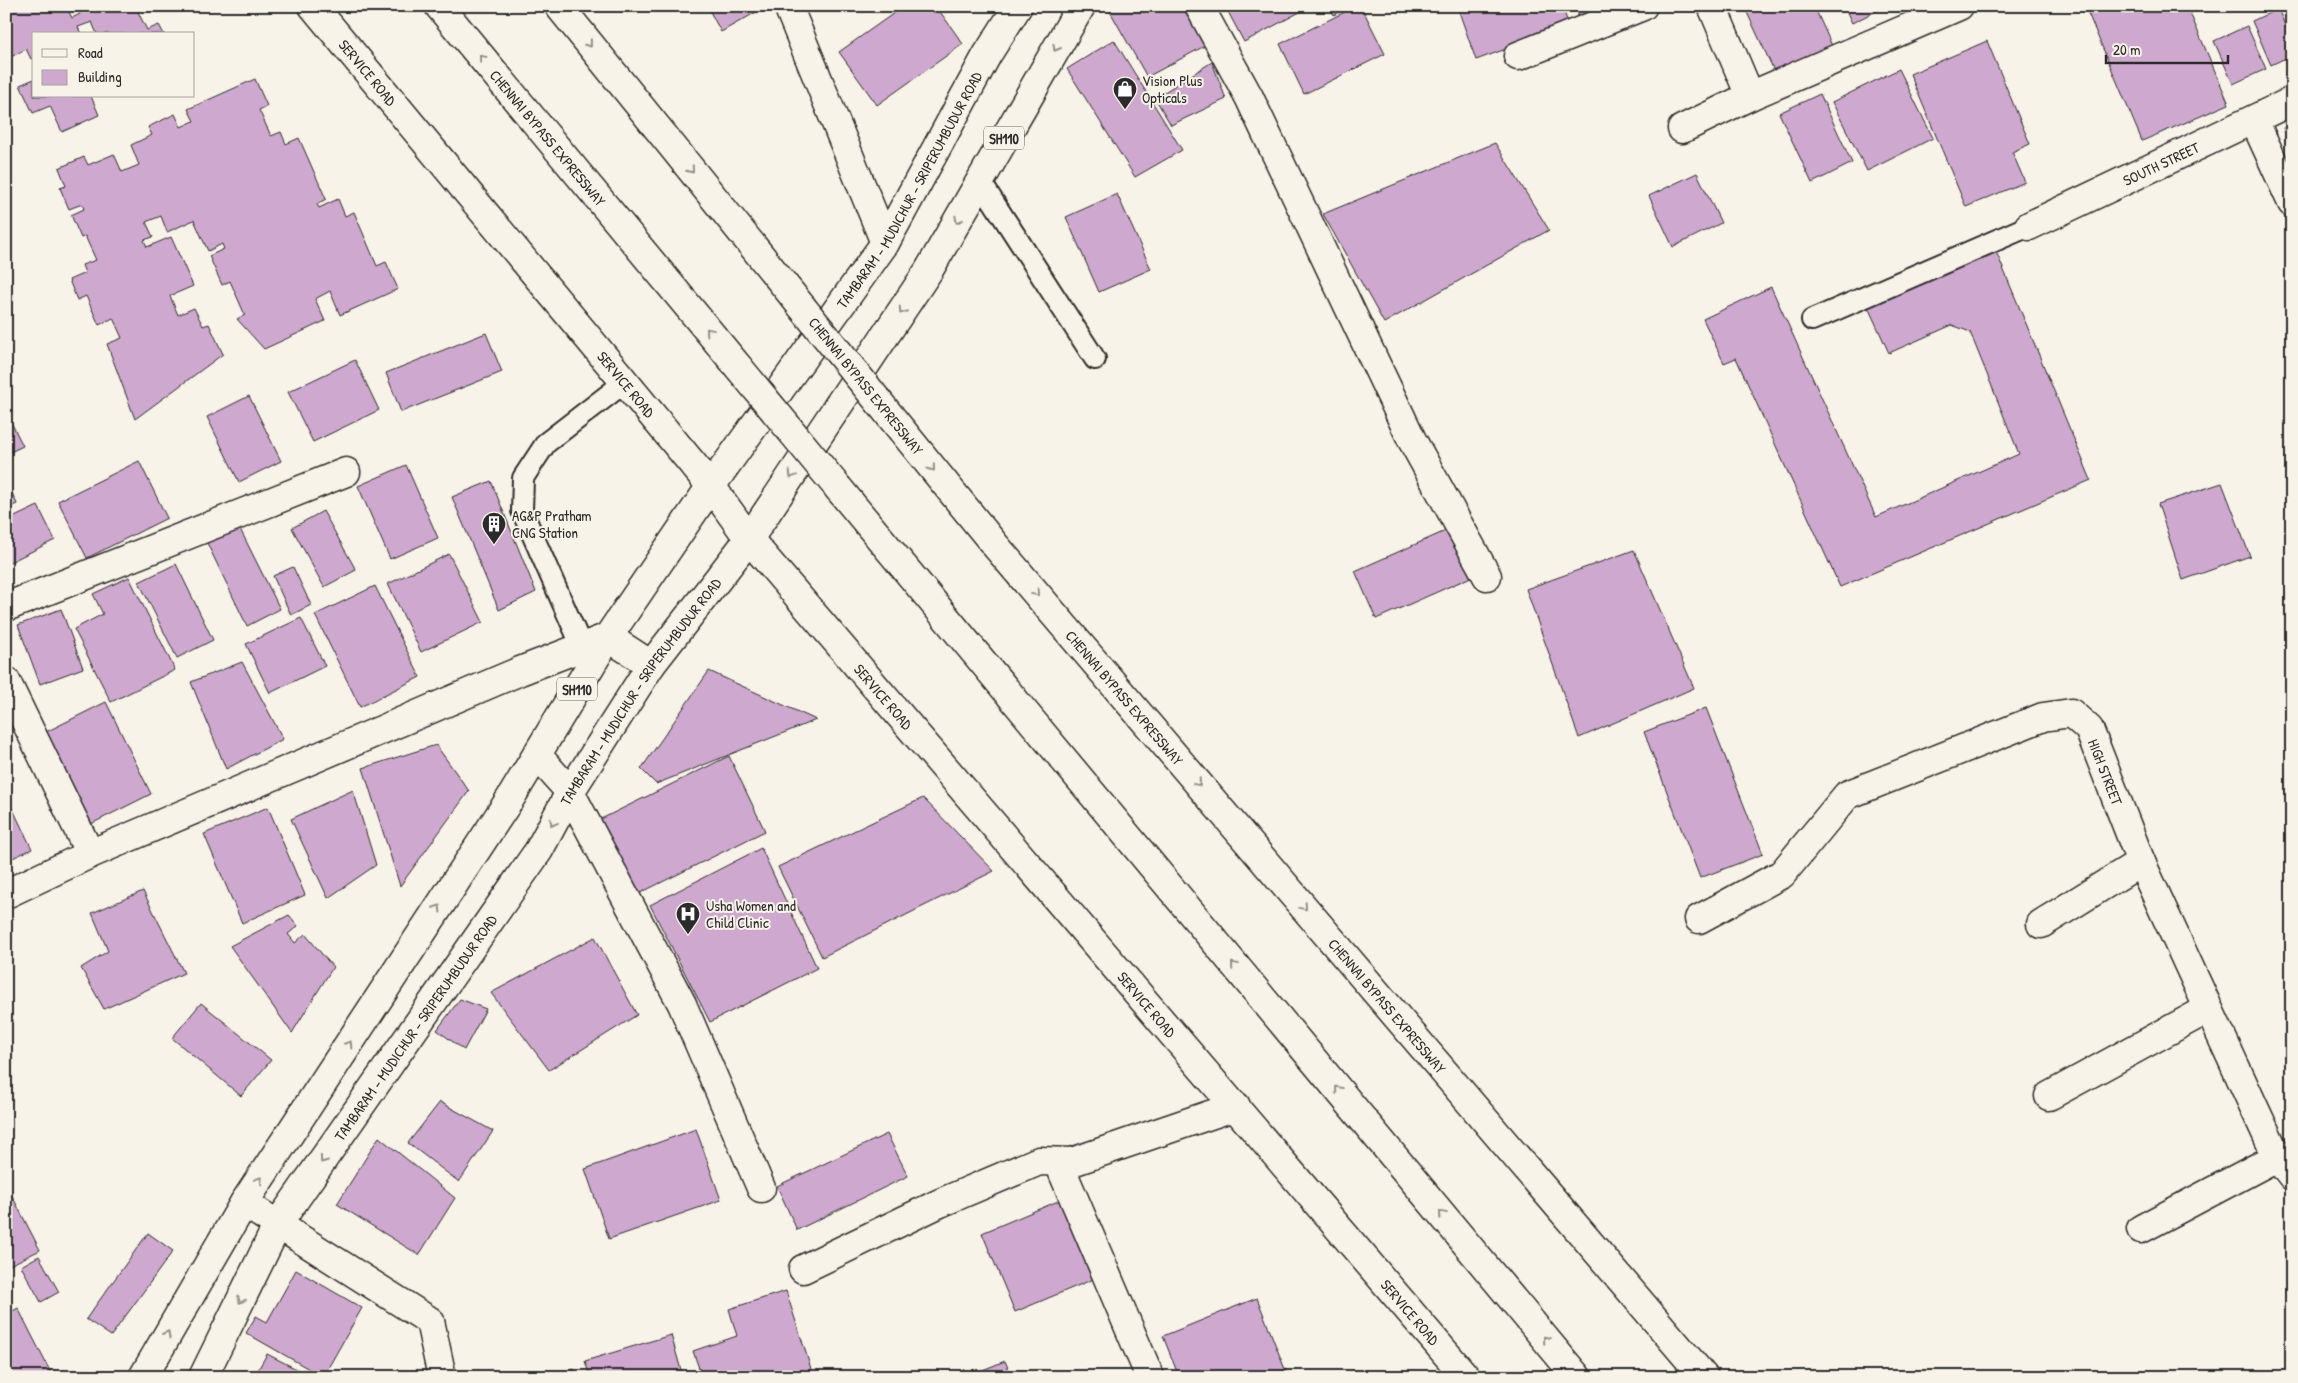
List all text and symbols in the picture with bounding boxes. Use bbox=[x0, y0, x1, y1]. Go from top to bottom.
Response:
legend bbox=[32, 32, 195, 98]
scale bar bbox=[2106, 32, 2228, 64]
street label: SERVICE ROAD bbox=[334, 35, 402, 110]
one-way arrow bbox=[584, 38, 592, 47]
text: 20 m bbox=[2113, 39, 2140, 60]
text: Road bbox=[78, 42, 103, 63]
one-way arrow bbox=[1053, 43, 1063, 52]
one-way arrow bbox=[479, 55, 488, 64]
street label: CHENNAI BYPASS EXPRESSWAY bbox=[485, 65, 611, 211]
text: Building bbox=[78, 66, 122, 87]
street label: TAMBARAM - MUDICHUR - SRIPERUMBUDUR ROAD bbox=[831, 67, 987, 312]
place label: Vision Plus Opticals bbox=[1142, 70, 1202, 108]
shop icon: Vision Plus Opticals bbox=[1112, 76, 1138, 110]
road number: SH110 bbox=[984, 126, 1024, 150]
street label: SOUTH STREET bbox=[2119, 136, 2203, 190]
one-way arrow bbox=[686, 165, 695, 174]
one-way arrow bbox=[954, 214, 964, 223]
one-way arrow bbox=[899, 305, 908, 315]
street label: CHENNAI BYPASS EXPRESSWAY bbox=[804, 313, 928, 459]
one-way arrow bbox=[705, 328, 714, 337]
street label: SERVICE ROAD bbox=[593, 346, 661, 422]
one-way arrow bbox=[927, 462, 935, 471]
one-way arrow bbox=[789, 469, 798, 479]
place label: AG&P Pratham CNG Station bbox=[512, 505, 592, 543]
building icon: AG&P Pratham CNG Station bbox=[481, 511, 507, 545]
street label: TAMBARAM - MUDICHUR - SRIPERUMBUDUR ROAD bbox=[555, 573, 726, 809]
one-way arrow bbox=[1030, 588, 1039, 597]
street label: CHENNAI BYPASS EXPRESSWAY bbox=[1061, 625, 1189, 770]
street label: SERVICE ROAD bbox=[850, 659, 918, 734]
road number: SH110 bbox=[557, 678, 597, 701]
street label: HIGH STREET bbox=[2083, 736, 2128, 809]
one-way arrow bbox=[1192, 778, 1201, 787]
one-way arrow bbox=[549, 818, 559, 827]
place label: Usha Women and Child Clinic bbox=[706, 895, 796, 933]
hospital icon: Usha Women and Child Clinic bbox=[675, 901, 701, 935]
one-way arrow bbox=[1298, 901, 1306, 910]
one-way arrow bbox=[432, 905, 441, 914]
street label: TAMBARAM - MUDICHUR - SRIPERUMBUDUR ROAD bbox=[329, 909, 502, 1145]
street label: CHENNAI BYPASS EXPRESSWAY bbox=[1324, 933, 1451, 1078]
one-way arrow bbox=[1230, 961, 1239, 970]
street label: SERVICE ROAD bbox=[1113, 967, 1182, 1042]
one-way arrow bbox=[342, 1040, 352, 1049]
one-way arrow bbox=[1334, 1086, 1343, 1095]
one-way arrow bbox=[320, 1154, 329, 1163]
one-way arrow bbox=[253, 1176, 262, 1186]
one-way arrow bbox=[1438, 1211, 1447, 1220]
street label: SERVICE ROAD bbox=[1376, 1275, 1445, 1350]
one-way arrow bbox=[238, 1294, 248, 1303]
one-way arrow bbox=[161, 1331, 171, 1340]
one-way arrow bbox=[1542, 1336, 1551, 1345]

